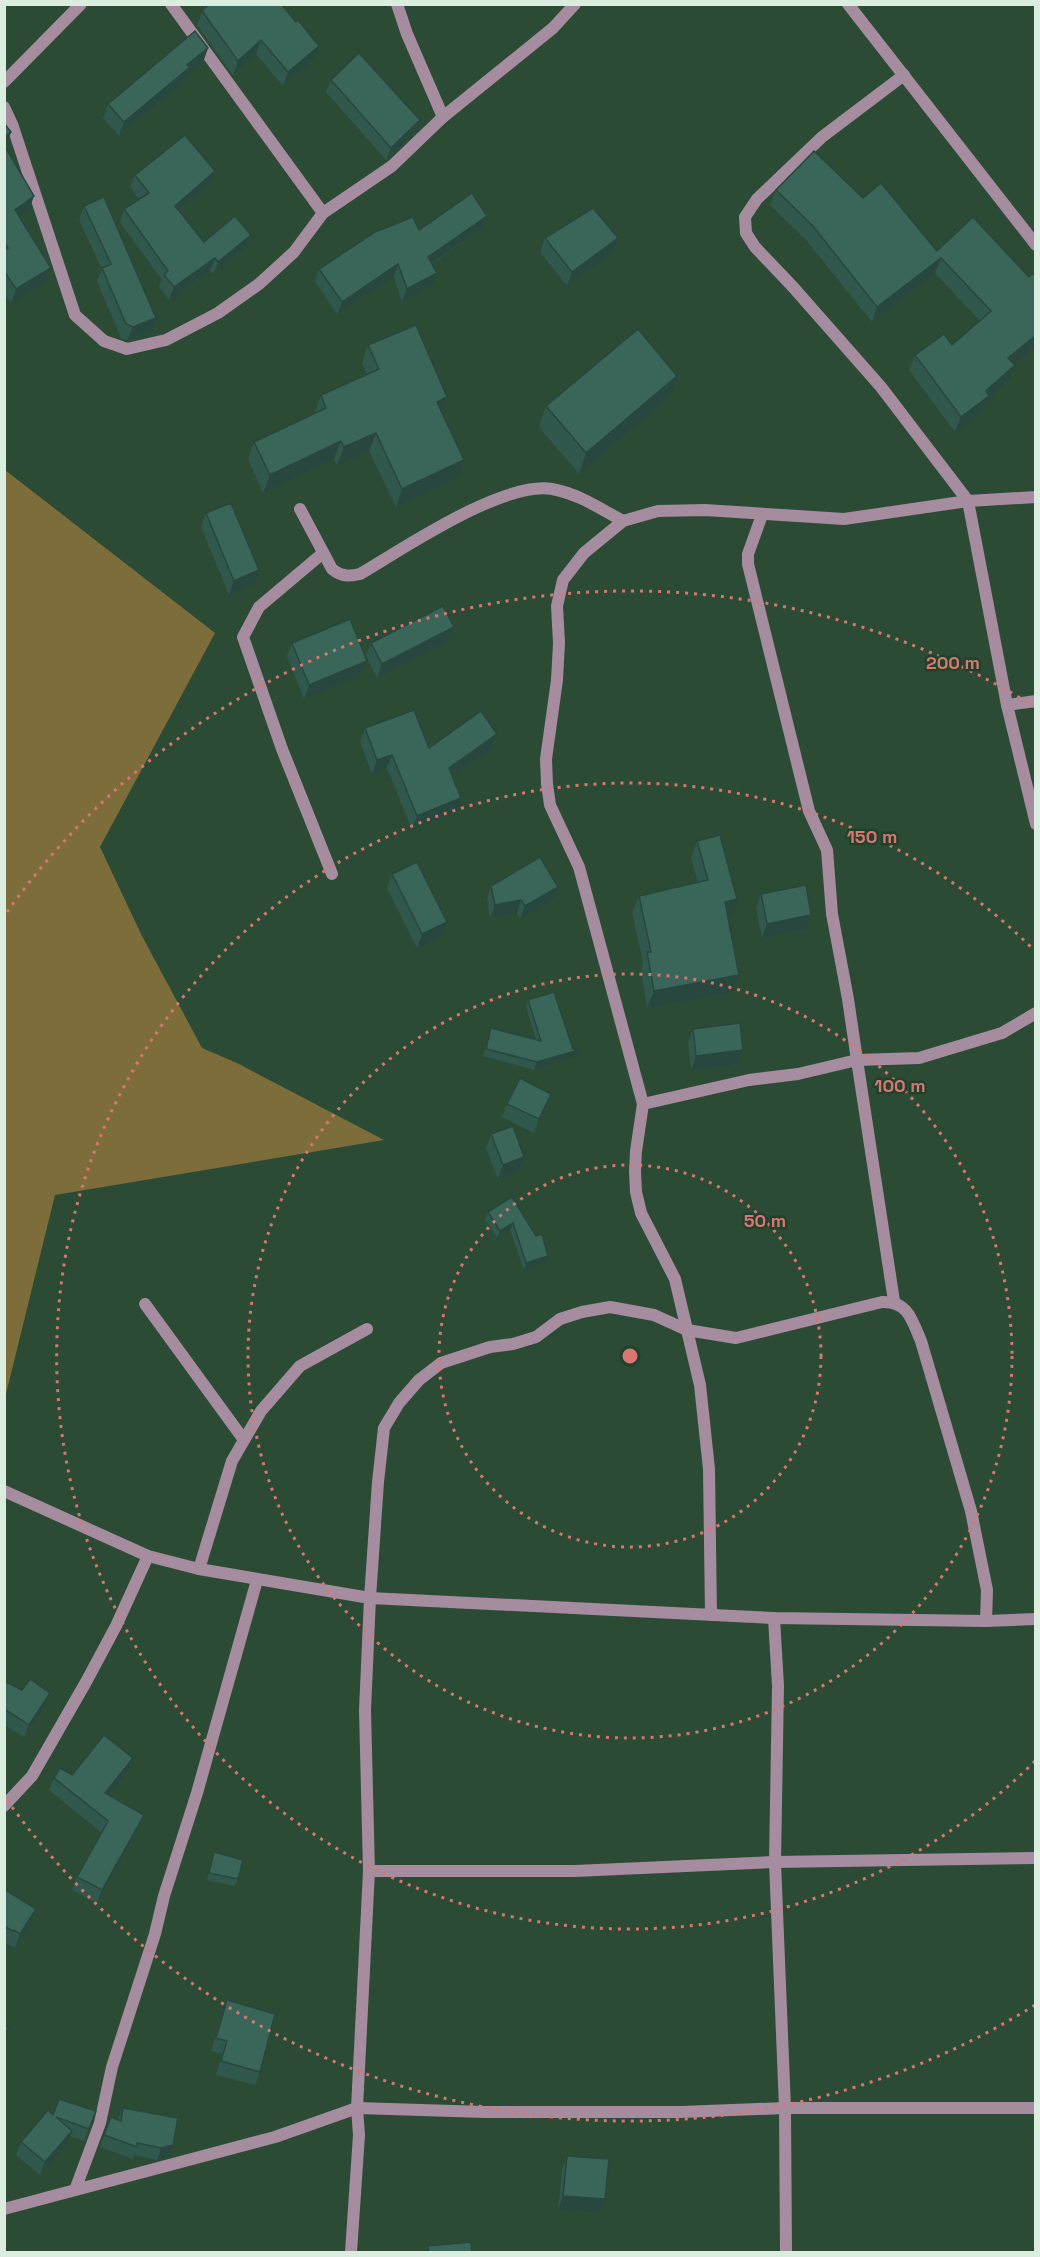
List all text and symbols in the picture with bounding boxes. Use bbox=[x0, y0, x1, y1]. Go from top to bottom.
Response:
text: 200 m bbox=[926, 651, 980, 674]
text: 150 m bbox=[847, 825, 897, 848]
text: 100 m bbox=[874, 1074, 926, 1097]
text: 50 m bbox=[744, 1209, 786, 1232]
centre of rings bbox=[620, 1346, 640, 1366]

